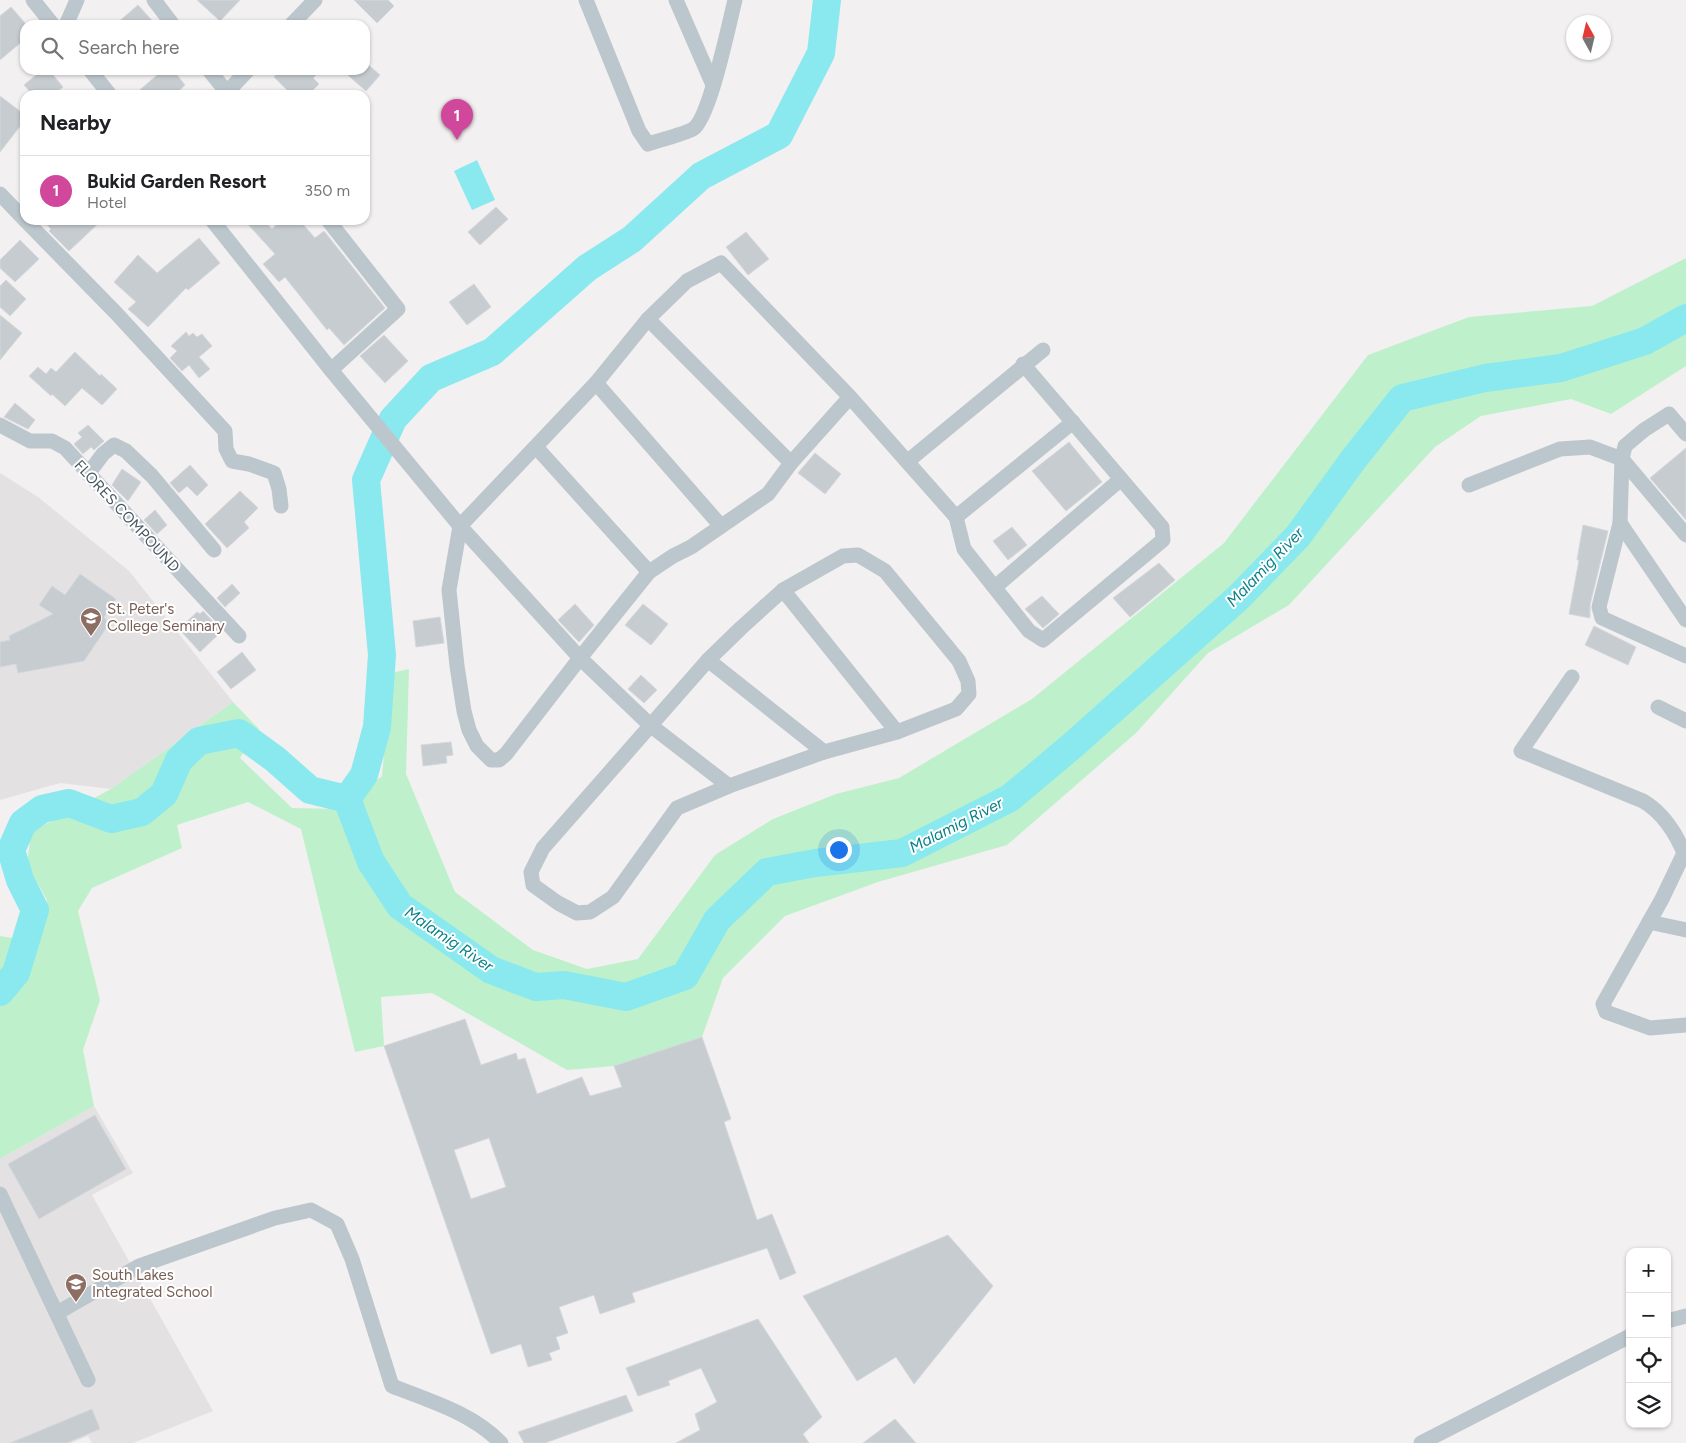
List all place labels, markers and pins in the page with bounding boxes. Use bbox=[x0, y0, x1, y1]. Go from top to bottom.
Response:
pin: 1 bbox=[441, 99, 473, 140]
place label: St. Peter's College Seminary bbox=[107, 600, 225, 635]
school or university icon: St. Peter's College Seminary bbox=[79, 606, 103, 637]
place label: South Lakes Integrated School bbox=[92, 1266, 213, 1301]
school or university icon: South Lakes Integrated School bbox=[64, 1272, 88, 1303]

